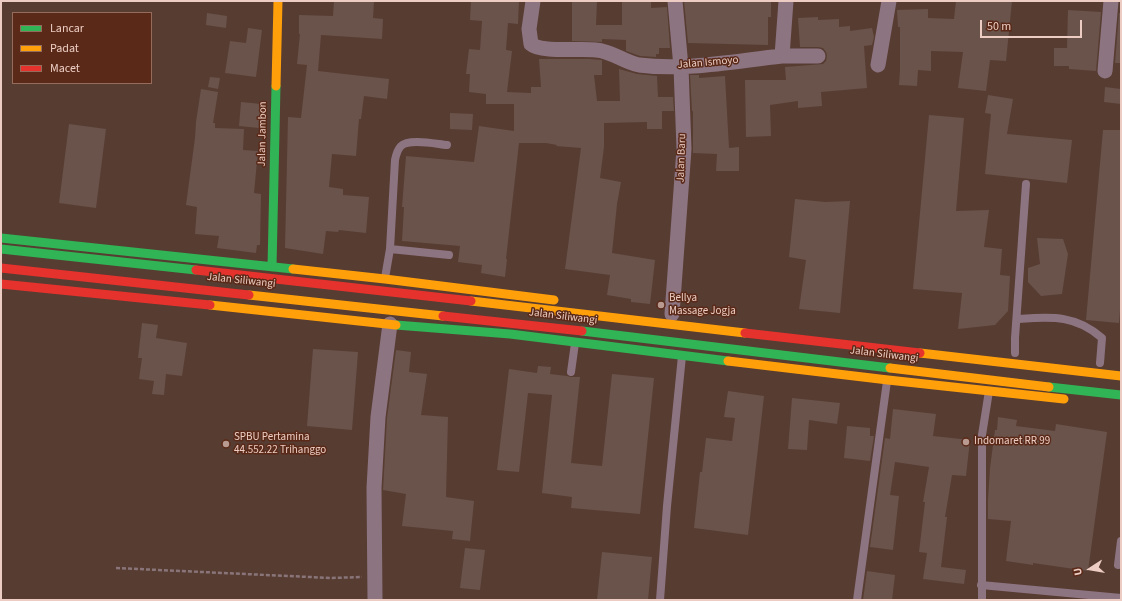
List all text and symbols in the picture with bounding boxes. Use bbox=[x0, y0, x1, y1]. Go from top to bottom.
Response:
legend bbox=[12, 12, 152, 84]
scale bar bbox=[982, 12, 1084, 38]
text: 50 m bbox=[987, 18, 1011, 35]
text: Lancar bbox=[50, 20, 84, 37]
text: Padat bbox=[50, 40, 79, 57]
street label: Jalan Ismoyo bbox=[677, 54, 739, 72]
text: Macet bbox=[50, 60, 80, 77]
street label: Jalan Jambon bbox=[256, 101, 270, 167]
street label: Jalan Baru bbox=[675, 133, 689, 183]
street label: Jalan Siliwangi bbox=[206, 271, 276, 291]
place label: Bellya Massage Jogja bbox=[669, 292, 736, 318]
marker: Bellya Massage Jogja bbox=[656, 300, 666, 310]
street label: Jalan Siliwangi bbox=[528, 306, 598, 328]
street label: Jalan Siliwangi bbox=[849, 344, 919, 366]
place label: SPBU Pertamina 44.552.22 Trihanggo bbox=[234, 431, 326, 457]
place label: Indomaret RR 99 bbox=[974, 435, 1050, 449]
marker: Indomaret RR 99 bbox=[961, 437, 971, 447]
marker: SPBU Pertamina 44.552.22 Trihanggo bbox=[221, 439, 231, 449]
north arrow bbox=[1070, 549, 1110, 589]
text: U bbox=[1070, 566, 1086, 577]

